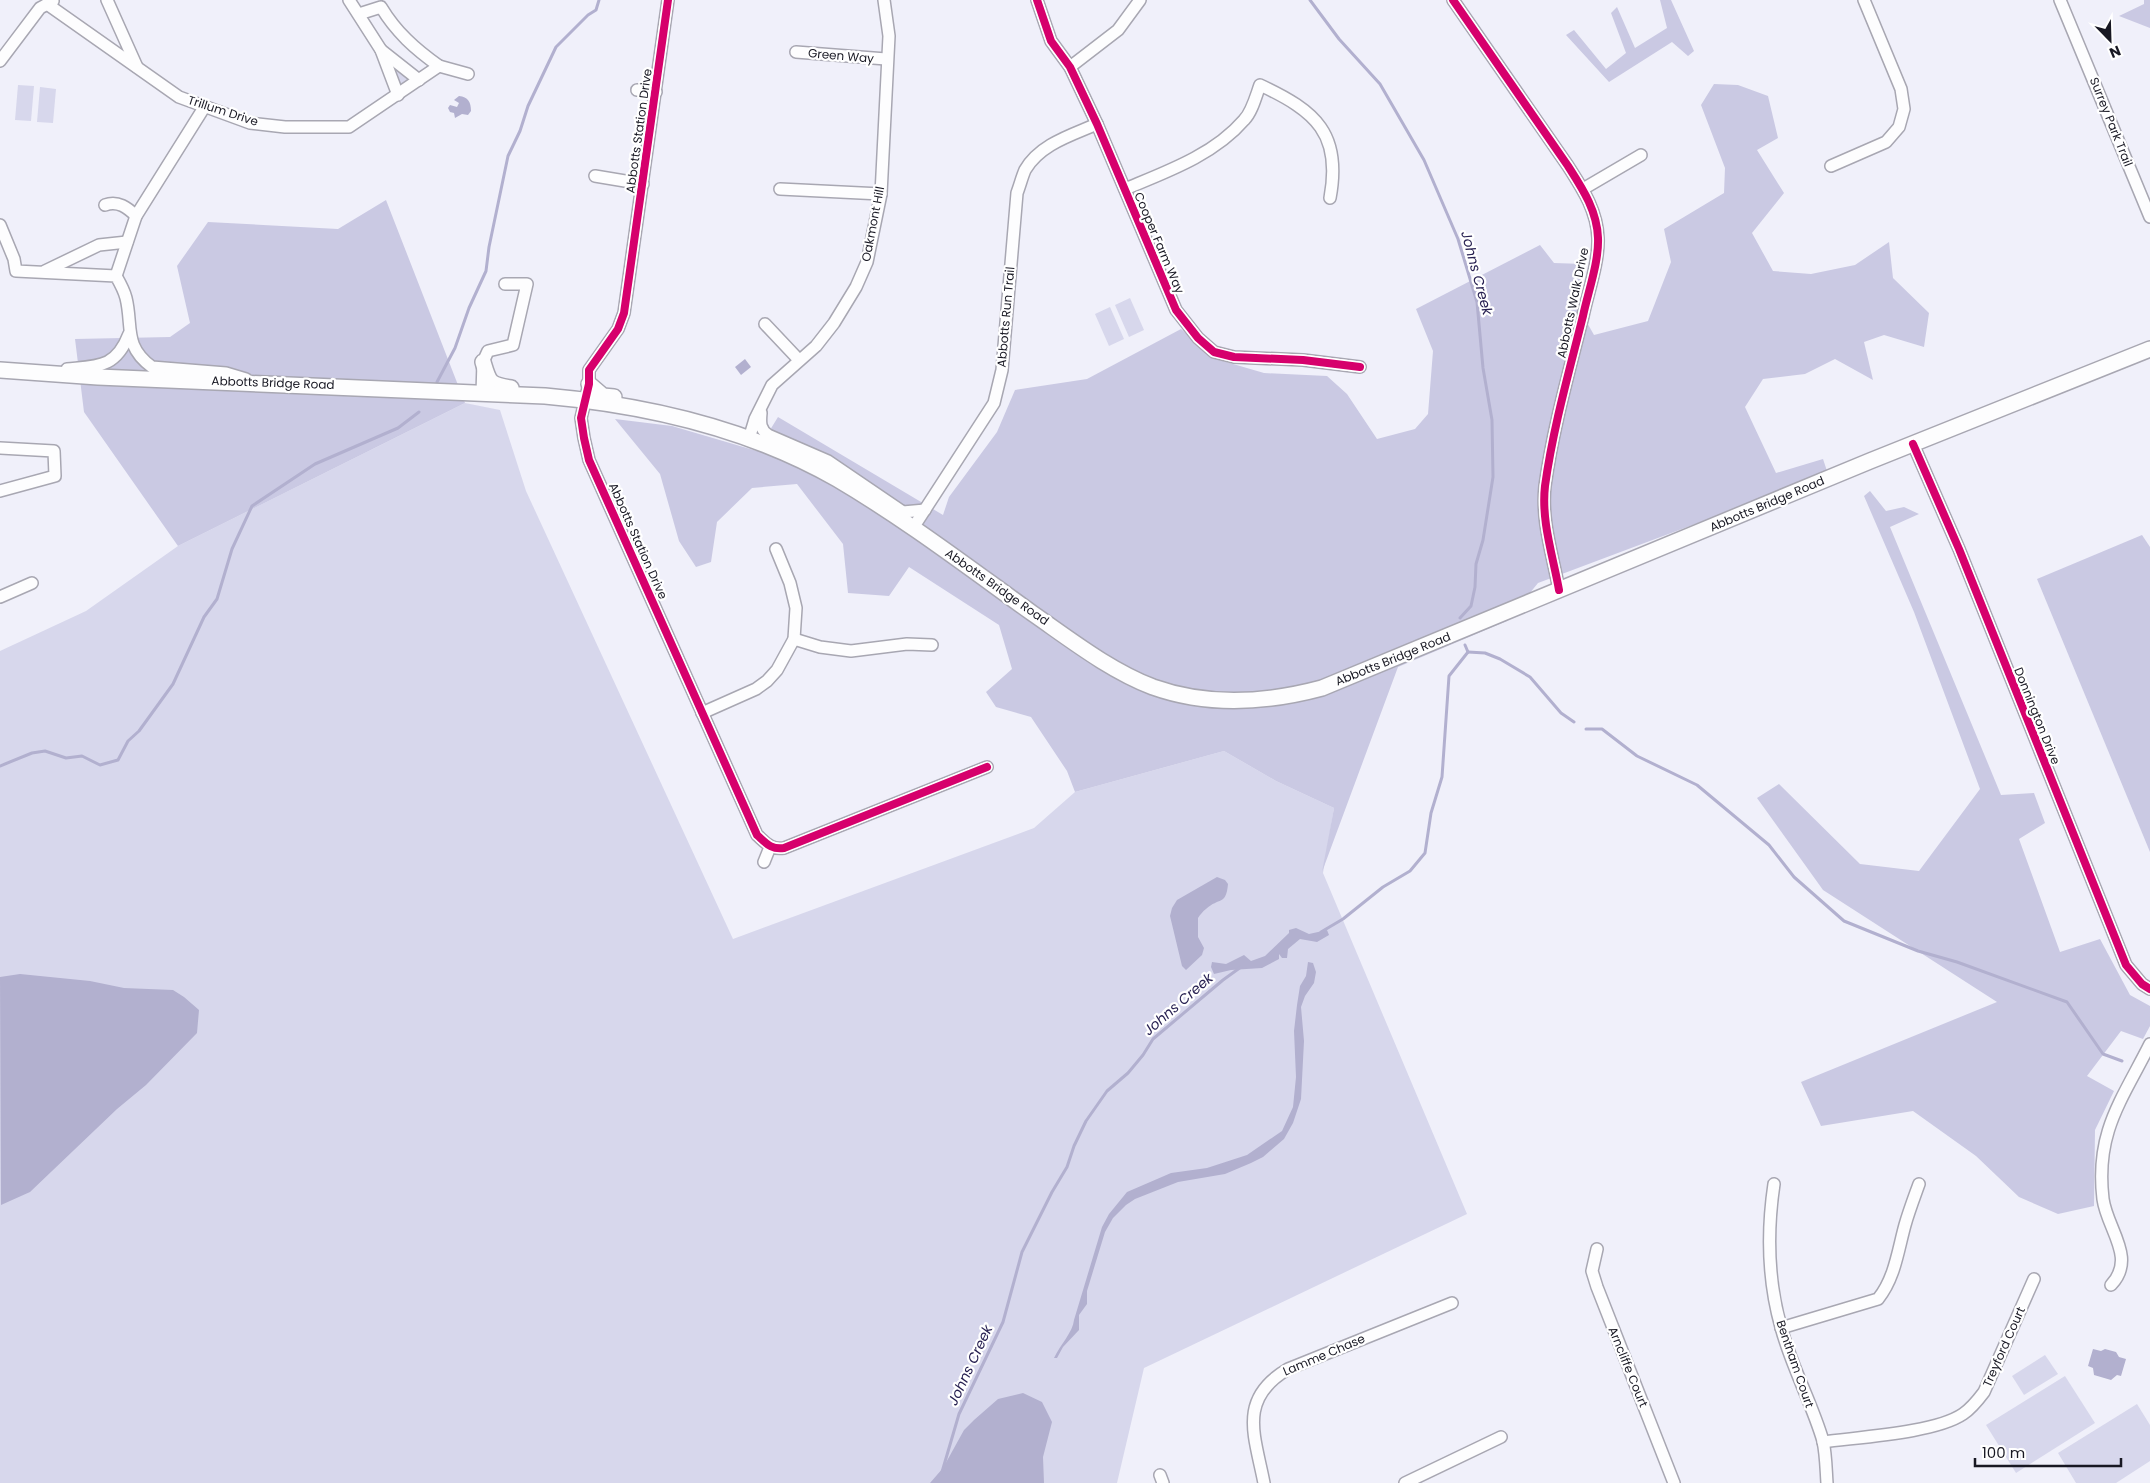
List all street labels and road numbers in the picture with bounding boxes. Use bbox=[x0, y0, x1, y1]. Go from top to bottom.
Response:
street label: Green Way bbox=[807, 44, 875, 67]
street label: Abbotts Station Drive bbox=[621, 68, 656, 194]
street label: Surrey Park Trail bbox=[2086, 75, 2137, 169]
street label: Trillum Drive bbox=[186, 91, 261, 130]
street label: Oakmont Hill bbox=[857, 185, 888, 263]
street label: Cooper Farm Way bbox=[1130, 189, 1189, 296]
street label: Abbotts Walk Drive bbox=[1553, 246, 1593, 360]
street label: Abbotts Run Trail bbox=[993, 266, 1018, 368]
street label: Abbotts Bridge Road bbox=[211, 372, 335, 393]
street label: Abbotts Bridge Road bbox=[1707, 472, 1827, 535]
street label: Abbotts Station Drive bbox=[605, 480, 672, 602]
street label: Abbotts Bridge Road bbox=[942, 544, 1053, 629]
street label: Abbotts Bridge Road bbox=[1333, 628, 1453, 689]
street label: Donnington Drive bbox=[2010, 665, 2065, 767]
street label: Treyford Court bbox=[1978, 1304, 2029, 1390]
street label: Bentham Court bbox=[1773, 1318, 1818, 1410]
street label: Arncliffe Court bbox=[1605, 1324, 1652, 1410]
street label: Lamme Chase bbox=[1280, 1330, 1367, 1379]

